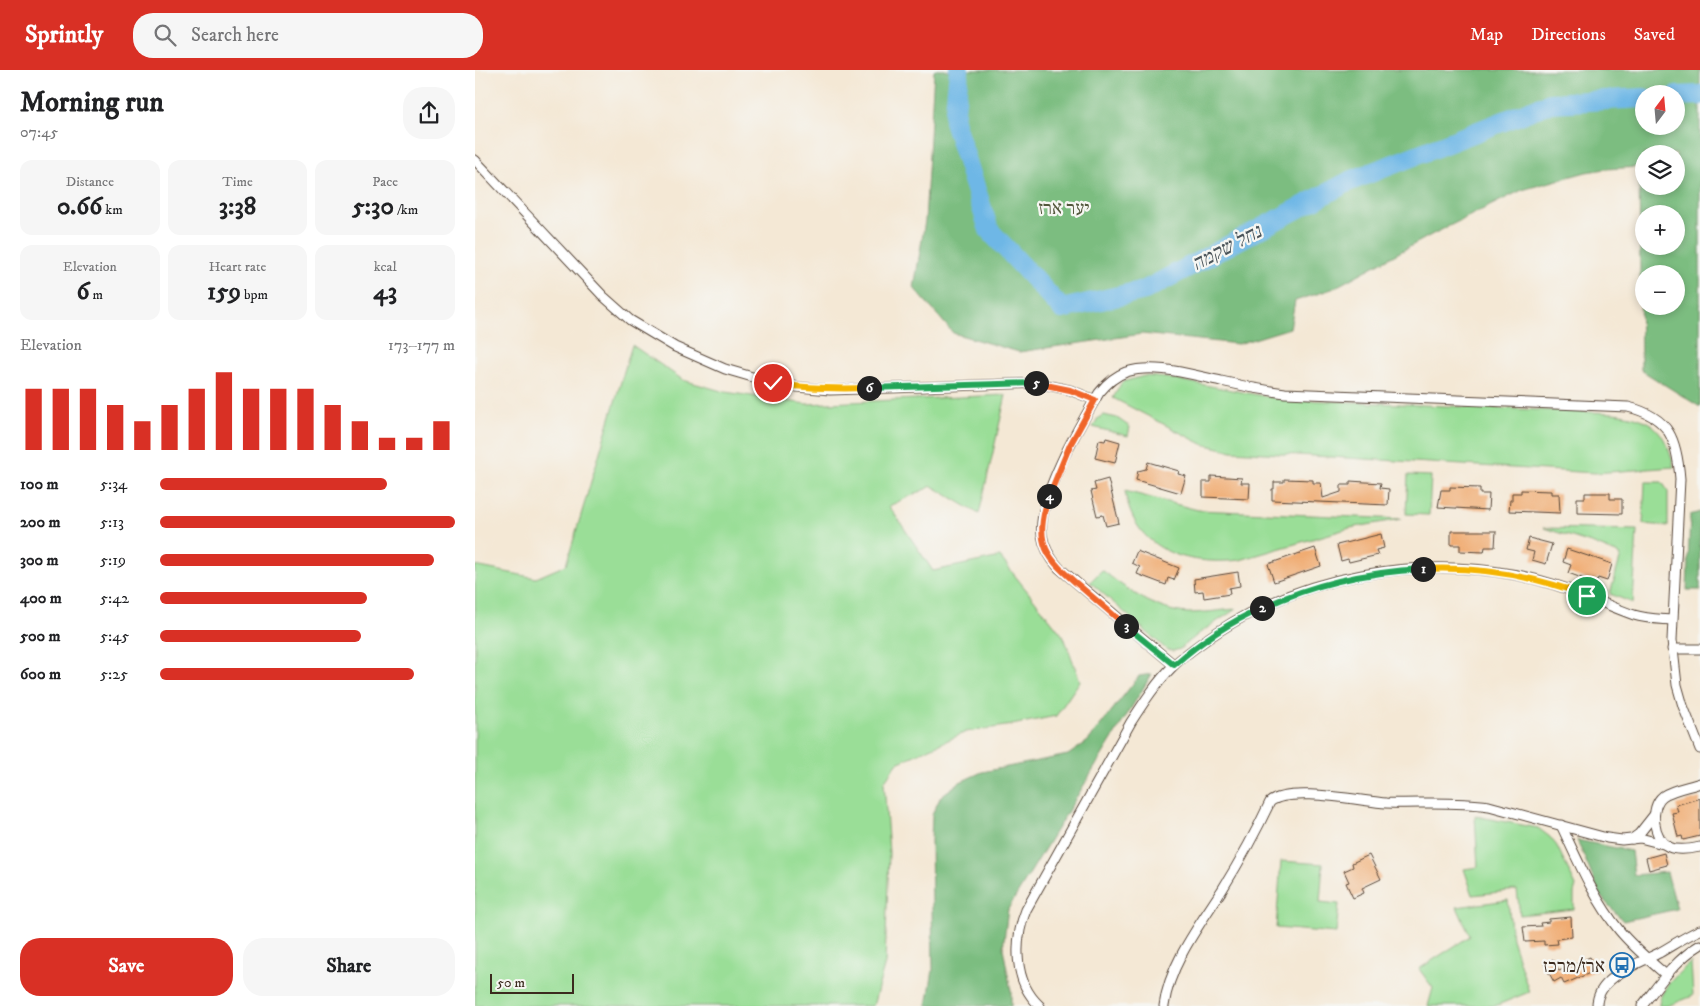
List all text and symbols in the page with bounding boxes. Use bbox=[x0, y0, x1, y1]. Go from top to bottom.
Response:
search box bbox=[133, 13, 483, 58]
text: Sprintly bbox=[25, 20, 103, 50]
icon: search bbox=[151, 21, 179, 49]
text: Search here bbox=[191, 24, 279, 47]
text: Map bbox=[1470, 24, 1503, 46]
text: Directions bbox=[1531, 24, 1606, 46]
text: Saved bbox=[1634, 24, 1675, 46]
text: Morning run bbox=[20, 85, 164, 120]
north arrow bbox=[1635, 85, 1685, 135]
map controls bbox=[1635, 85, 1685, 315]
button: share bbox=[403, 87, 455, 139]
text: 07:45 bbox=[20, 122, 58, 142]
button: layers bbox=[1635, 145, 1685, 195]
text: Distance bbox=[66, 173, 114, 191]
text: Time bbox=[222, 173, 253, 191]
text: Pace bbox=[372, 173, 398, 191]
text: 0.66 bbox=[57, 191, 102, 222]
text: 3:38 bbox=[219, 191, 256, 222]
text: 5:30 bbox=[352, 191, 394, 222]
park label: יער ארז bbox=[1038, 197, 1090, 220]
text: km bbox=[102, 201, 123, 219]
text: /km bbox=[394, 201, 418, 219]
button: + bbox=[1635, 205, 1685, 255]
water label: נחל שקמה bbox=[1188, 219, 1267, 277]
text: Elevation bbox=[63, 258, 117, 276]
text: Heart rate bbox=[209, 258, 266, 276]
text: kcal bbox=[374, 258, 397, 276]
button: − bbox=[1635, 265, 1685, 315]
text: 6 bbox=[77, 276, 90, 307]
text: 159 bbox=[207, 276, 241, 307]
text: 43 bbox=[373, 276, 397, 307]
text: m bbox=[90, 286, 103, 304]
text: bpm bbox=[241, 286, 268, 304]
text: Elevation bbox=[20, 335, 82, 355]
text: 173–177 m bbox=[388, 335, 455, 355]
pin bbox=[752, 362, 794, 404]
icon: check bbox=[759, 369, 787, 397]
pin: 5 bbox=[1023, 370, 1049, 396]
text: 5 bbox=[1033, 374, 1040, 392]
pin: 6 bbox=[857, 376, 881, 400]
text: 6 bbox=[866, 379, 873, 397]
text: 100 m bbox=[20, 474, 59, 494]
text: 5:34 bbox=[100, 474, 127, 494]
pin: 4 bbox=[1037, 484, 1061, 508]
text: 4 bbox=[1045, 487, 1054, 505]
text: 200 m bbox=[20, 512, 61, 532]
text: 5:13 bbox=[100, 512, 124, 532]
text: 300 m bbox=[20, 550, 59, 570]
text: 5:19 bbox=[100, 550, 126, 570]
pin: 1 bbox=[1411, 556, 1435, 582]
text: 1 bbox=[1421, 560, 1426, 578]
pin bbox=[1566, 575, 1608, 617]
icon: arrive bbox=[1573, 582, 1601, 610]
text: 400 m bbox=[20, 588, 62, 608]
text: 5:42 bbox=[100, 588, 129, 608]
pin: 2 bbox=[1249, 596, 1275, 620]
text: 2 bbox=[1259, 599, 1266, 617]
pin: 3 bbox=[1113, 614, 1139, 638]
text: 3 bbox=[1124, 617, 1129, 635]
text: 500 m bbox=[20, 626, 61, 646]
text: 5:45 bbox=[100, 626, 129, 646]
text: 600 m bbox=[20, 664, 61, 684]
text: 5:25 bbox=[100, 664, 128, 684]
button: Save bbox=[20, 938, 233, 996]
button: Share bbox=[243, 938, 455, 996]
bus stop icon: ארז/מרכז bbox=[1609, 952, 1635, 978]
place label: ארז/מרכז bbox=[1543, 955, 1605, 978]
scale bar bbox=[490, 971, 574, 994]
text: 50 m bbox=[497, 974, 525, 992]

